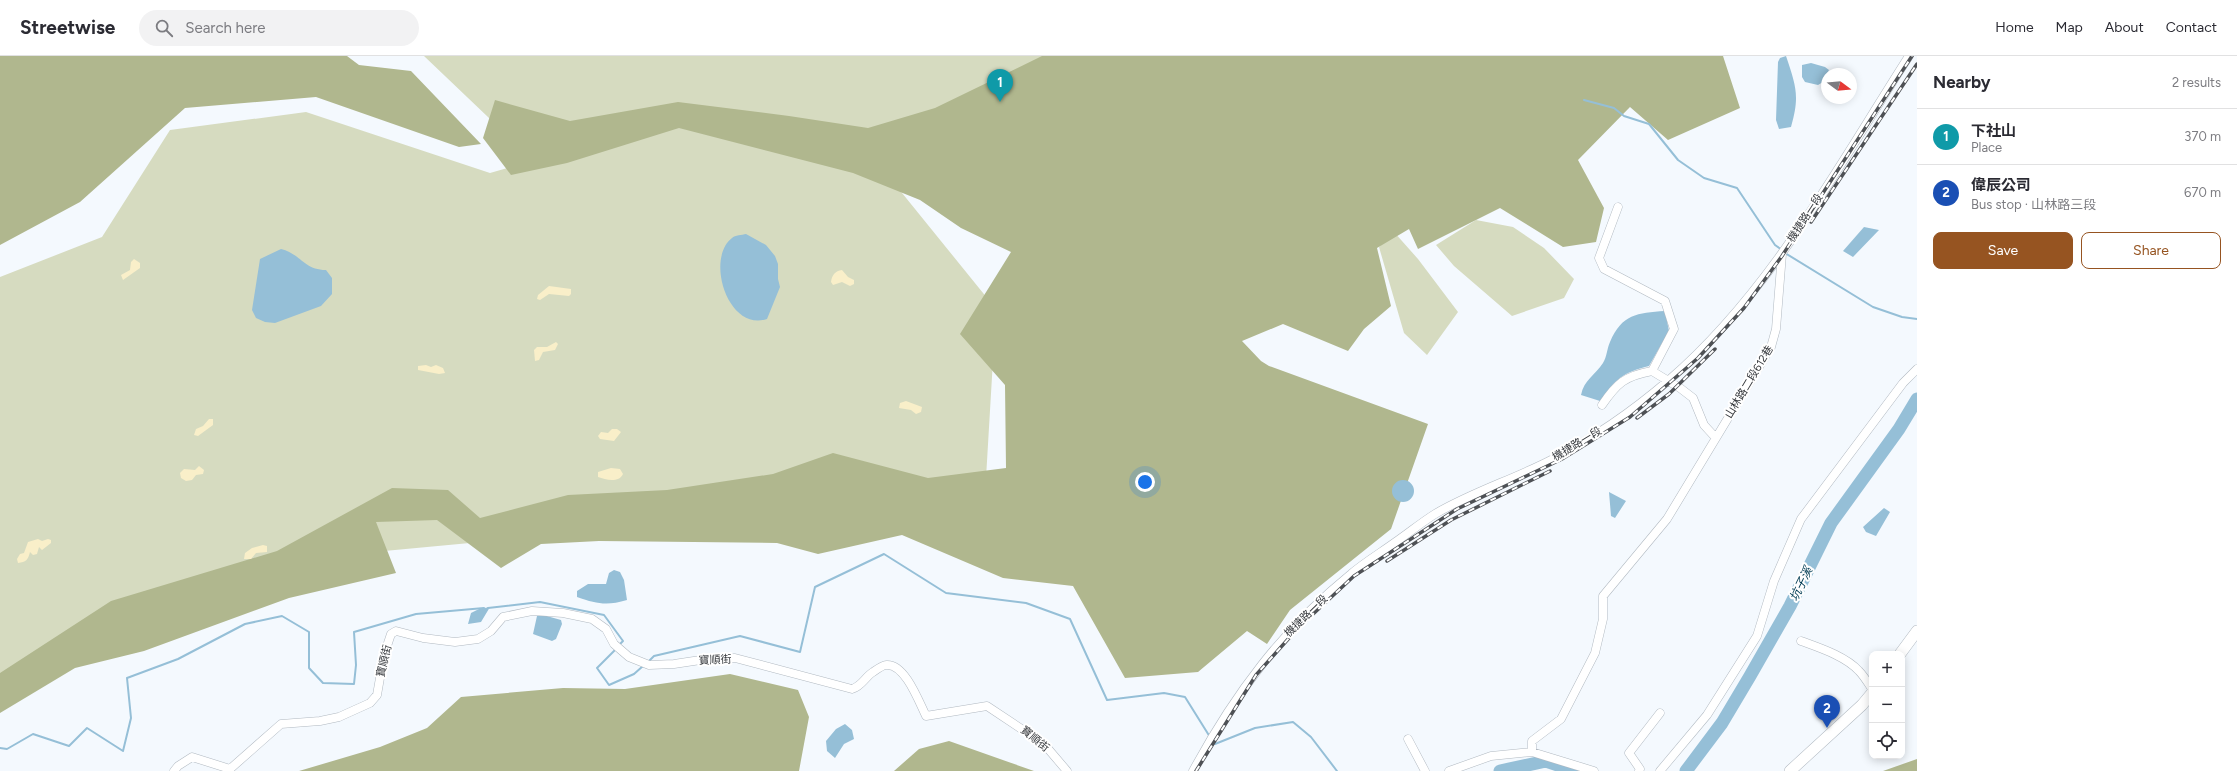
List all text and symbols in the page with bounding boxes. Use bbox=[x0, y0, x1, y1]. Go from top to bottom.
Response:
search box bbox=[139, 10, 419, 46]
text: Streetwise bbox=[20, 16, 115, 39]
icon: search bbox=[153, 17, 175, 39]
text: Search here bbox=[185, 19, 265, 37]
text: Home bbox=[1995, 19, 2034, 36]
text: Map bbox=[2056, 19, 2083, 36]
text: About bbox=[2105, 19, 2144, 36]
text: Contact bbox=[2166, 19, 2217, 36]
north arrow bbox=[1821, 68, 1857, 104]
pin: 1 bbox=[987, 69, 1013, 102]
text: Nearby bbox=[1933, 72, 1991, 92]
text: 2 results bbox=[2172, 75, 2221, 90]
text: 下社山 bbox=[1971, 122, 2016, 140]
text: 1 bbox=[1943, 129, 1949, 144]
text: 370 m bbox=[2184, 129, 2221, 144]
text: Place bbox=[1971, 140, 2002, 155]
text: 偉辰公司 bbox=[1971, 176, 2031, 194]
text: 2 bbox=[1942, 185, 1950, 200]
text: 670 m bbox=[2184, 185, 2221, 200]
street label: 機捷路一段 bbox=[1785, 191, 1825, 245]
text: Bus stop · 山林路三段 bbox=[1971, 197, 2096, 212]
button: Save bbox=[1933, 232, 2073, 269]
button: Share bbox=[2081, 232, 2221, 269]
street label: 山林路二段612巷 bbox=[1722, 343, 1776, 421]
street label: 機捷路一段 bbox=[1550, 424, 1604, 464]
your location bbox=[1135, 472, 1155, 492]
water label: 坑子溪 bbox=[1787, 563, 1816, 603]
street label: 機捷路一段 bbox=[1282, 592, 1330, 640]
street label: 寶順街 bbox=[374, 643, 394, 679]
map controls bbox=[1869, 651, 1905, 759]
button: + bbox=[1869, 651, 1905, 687]
street label: 寶順街 bbox=[698, 653, 732, 667]
button: − bbox=[1869, 687, 1905, 723]
pin: 2 bbox=[1814, 695, 1840, 728]
button: locate bbox=[1869, 723, 1905, 759]
street label: 寶順街 bbox=[1018, 724, 1052, 754]

